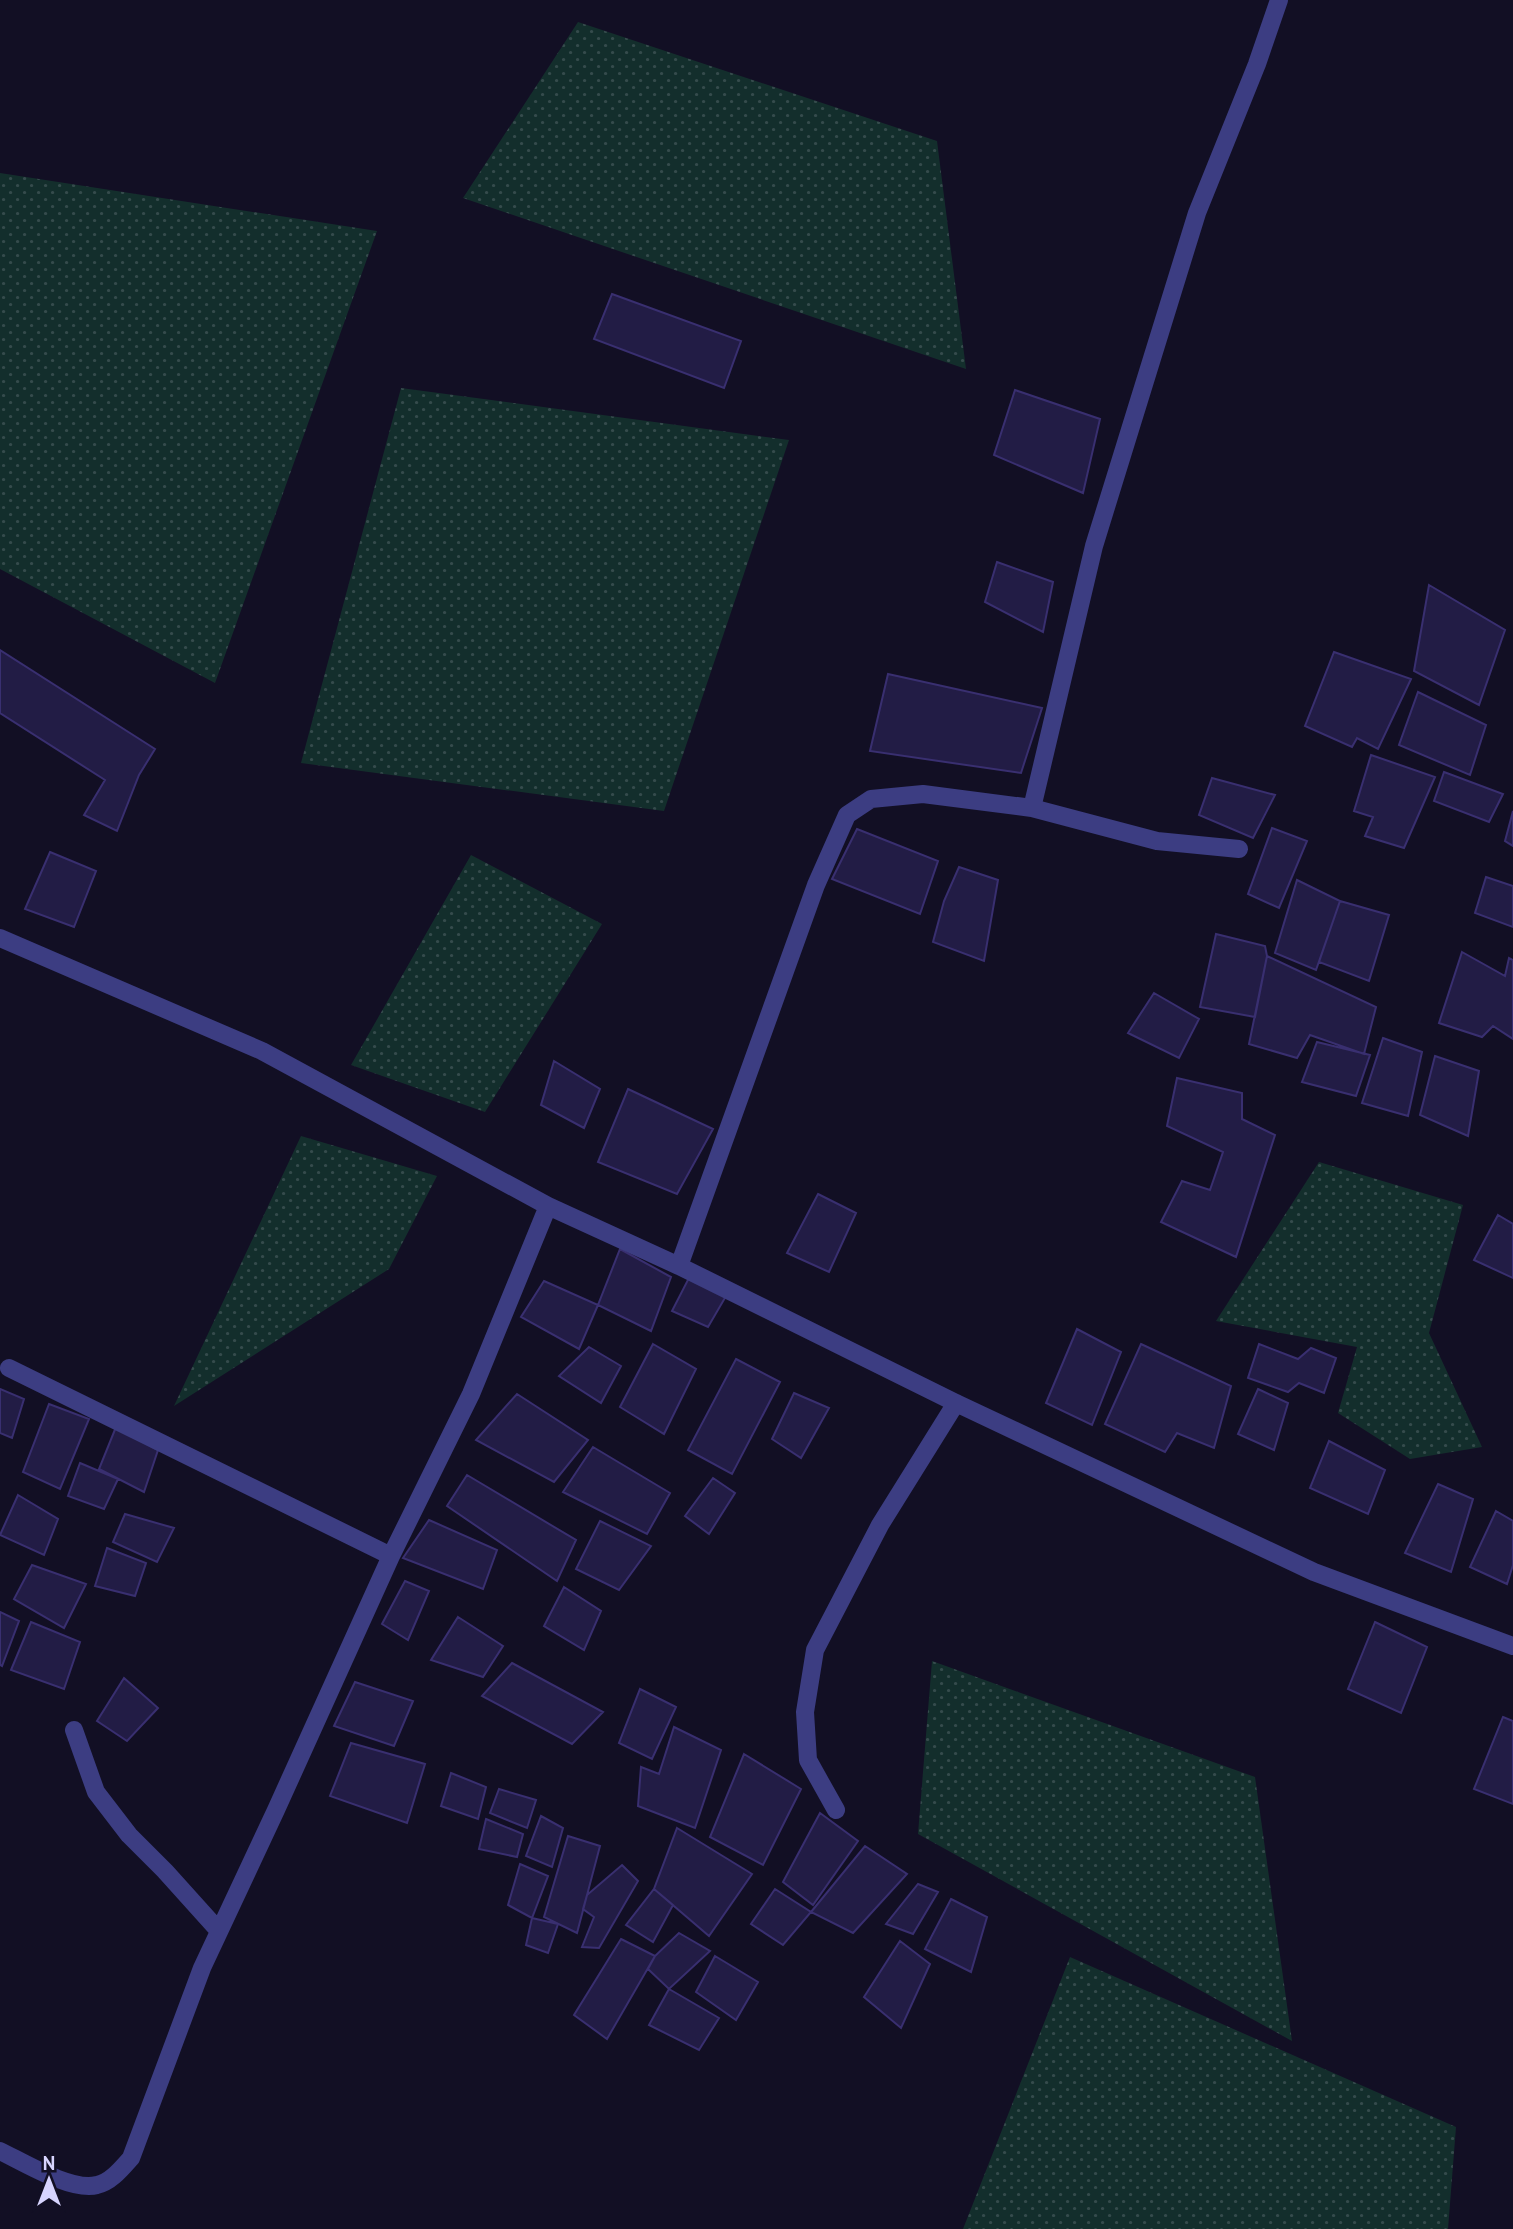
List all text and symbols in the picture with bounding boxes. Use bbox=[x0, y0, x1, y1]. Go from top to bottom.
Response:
north arrow bbox=[14, 2145, 84, 2215]
text: N bbox=[43, 2151, 55, 2175]

